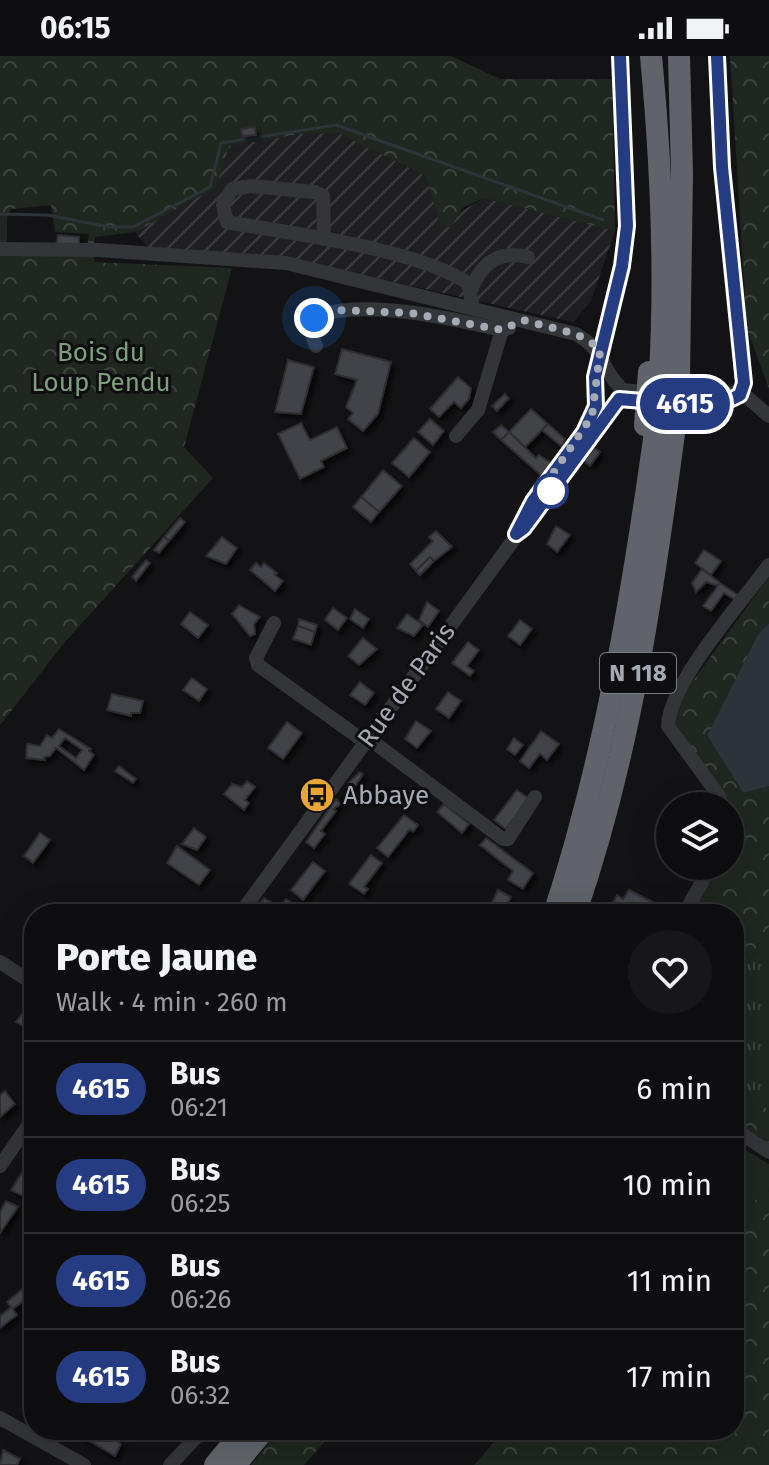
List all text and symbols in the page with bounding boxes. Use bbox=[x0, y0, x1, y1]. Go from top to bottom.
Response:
text: 06:15 bbox=[40, 10, 111, 46]
your location bbox=[294, 298, 334, 338]
park label: Bois du Loup Pendu bbox=[31, 337, 171, 398]
line badge: 4615 bbox=[629, 378, 741, 430]
text: 4615 bbox=[656, 387, 714, 420]
unlabelled marker bbox=[534, 474, 568, 508]
street label: Rue de Paris bbox=[351, 617, 462, 753]
road number: N 118 bbox=[600, 653, 676, 693]
bus stop icon: Abbaye bbox=[298, 776, 336, 814]
place label: Abbaye bbox=[343, 780, 429, 811]
map controls bbox=[656, 792, 744, 880]
button: layers bbox=[656, 792, 744, 880]
button: heart bbox=[628, 930, 712, 1014]
text: Porte Jaune bbox=[56, 934, 257, 980]
text: Walk · 4 min · 260 m bbox=[56, 987, 288, 1018]
text: Bus bbox=[170, 1056, 220, 1092]
text: 6 min bbox=[636, 1071, 712, 1107]
text: 4615 bbox=[72, 1072, 130, 1105]
text: 06:21 bbox=[170, 1092, 228, 1123]
text: Bus bbox=[170, 1152, 220, 1188]
text: 10 min bbox=[623, 1167, 712, 1203]
text: 4615 bbox=[72, 1168, 130, 1201]
text: 06:25 bbox=[170, 1188, 231, 1219]
text: Bus bbox=[170, 1248, 220, 1284]
text: 11 min bbox=[627, 1263, 712, 1299]
text: 4615 bbox=[72, 1264, 130, 1297]
text: 06:26 bbox=[170, 1284, 231, 1315]
text: Bus bbox=[170, 1344, 220, 1380]
text: 17 min bbox=[626, 1359, 712, 1395]
text: 4615 bbox=[72, 1360, 130, 1393]
text: 06:32 bbox=[170, 1380, 230, 1411]

